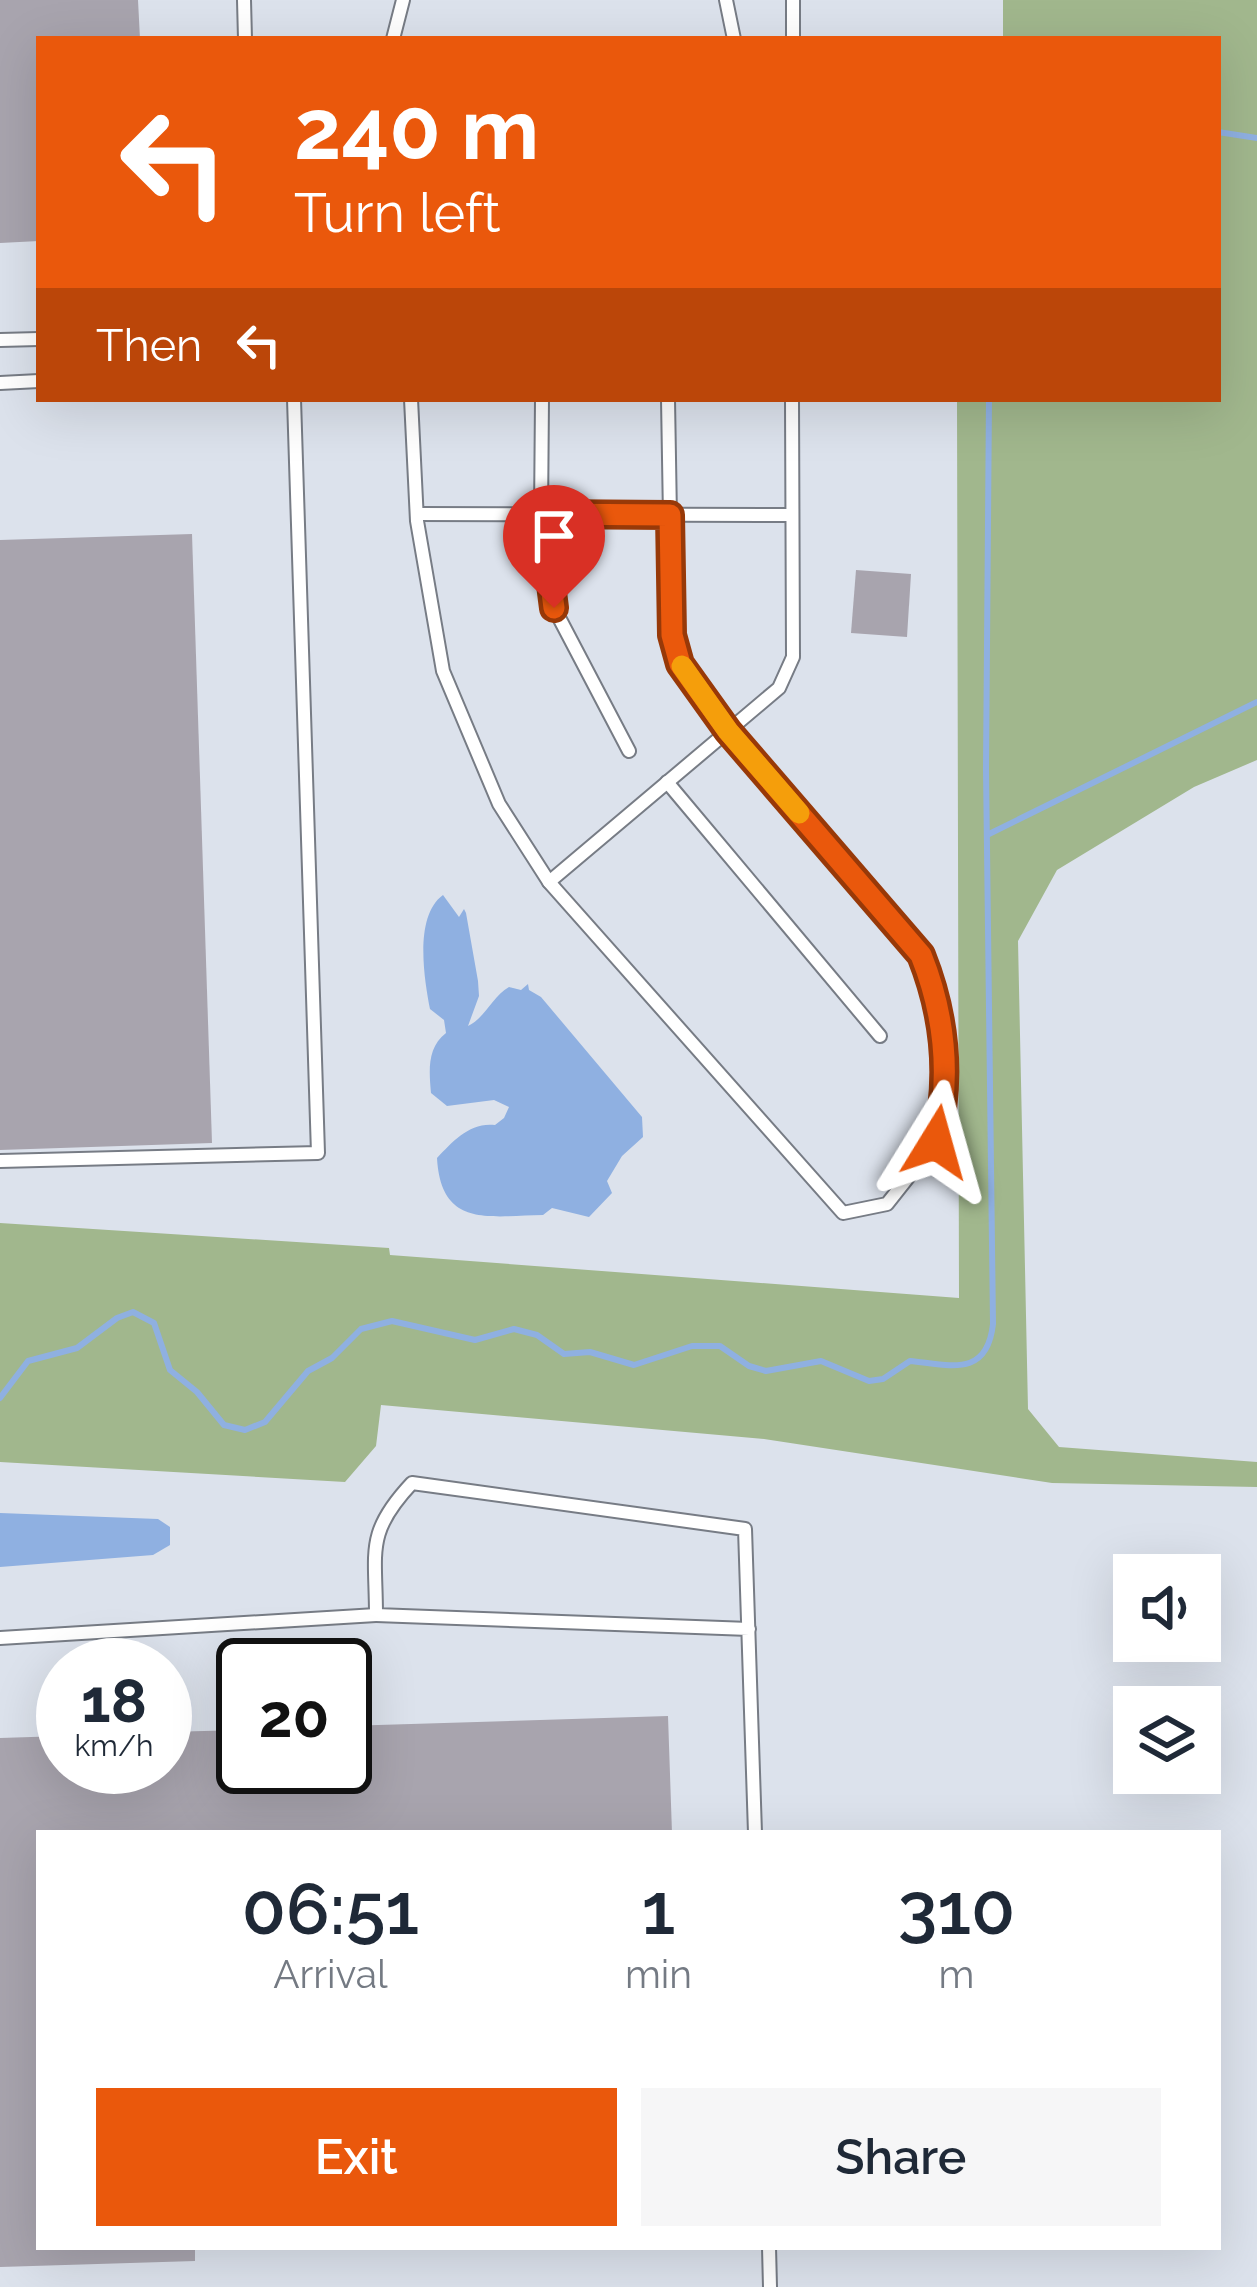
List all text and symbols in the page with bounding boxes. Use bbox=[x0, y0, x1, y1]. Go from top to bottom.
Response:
text: 240 m bbox=[294, 80, 539, 179]
icon: left bbox=[96, 84, 252, 240]
text: Turn left bbox=[294, 181, 501, 245]
icon: left bbox=[226, 312, 292, 378]
text: Then bbox=[96, 319, 202, 372]
pin bbox=[503, 485, 605, 608]
icon: arrive bbox=[521, 503, 587, 569]
position arrow bbox=[873, 1079, 999, 1205]
map controls bbox=[1113, 1554, 1221, 1794]
button: sound bbox=[1113, 1554, 1221, 1662]
speed limit sign: 20 bbox=[216, 1638, 372, 1794]
text: 18 bbox=[81, 1666, 147, 1736]
button: layers bbox=[1113, 1686, 1221, 1794]
text: km/h bbox=[74, 1728, 154, 1763]
text: 06:51 bbox=[242, 1866, 419, 1951]
text: 1 bbox=[641, 1866, 675, 1951]
text: 310 bbox=[898, 1866, 1015, 1951]
text: Arrival bbox=[273, 1951, 388, 1997]
text: min bbox=[625, 1951, 692, 1997]
text: m bbox=[939, 1951, 974, 1997]
button: Exit bbox=[96, 2088, 617, 2226]
button: Share bbox=[641, 2088, 1161, 2226]

